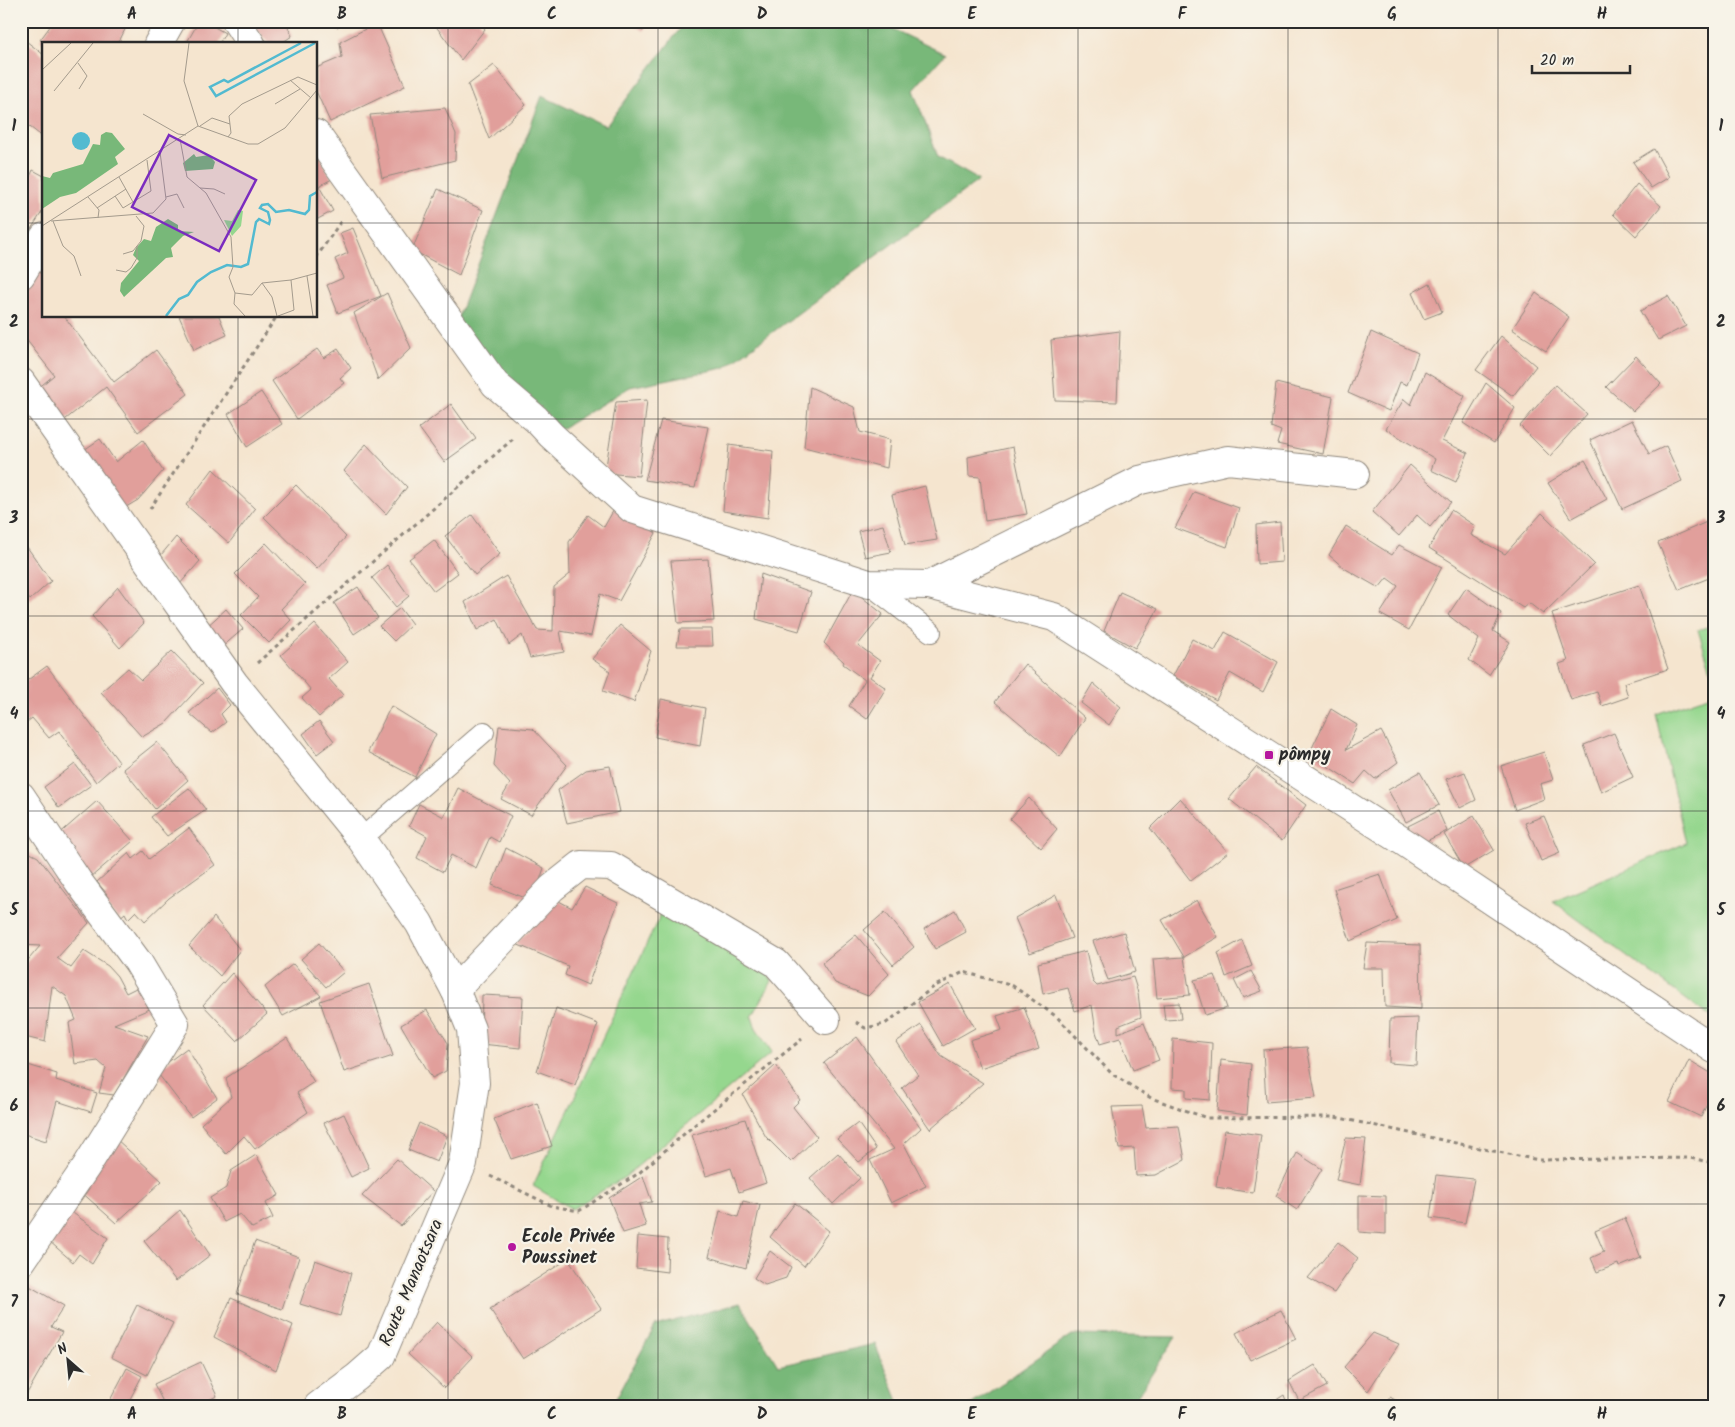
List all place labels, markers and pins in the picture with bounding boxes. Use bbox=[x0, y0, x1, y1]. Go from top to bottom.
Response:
place label: pômpy bbox=[1278, 741, 1331, 770]
marker: pômpy bbox=[1263, 749, 1275, 761]
place label: Ecole Privée Poussinet bbox=[522, 1223, 615, 1273]
marker: Ecole Privée Poussinet bbox=[506, 1241, 518, 1253]

